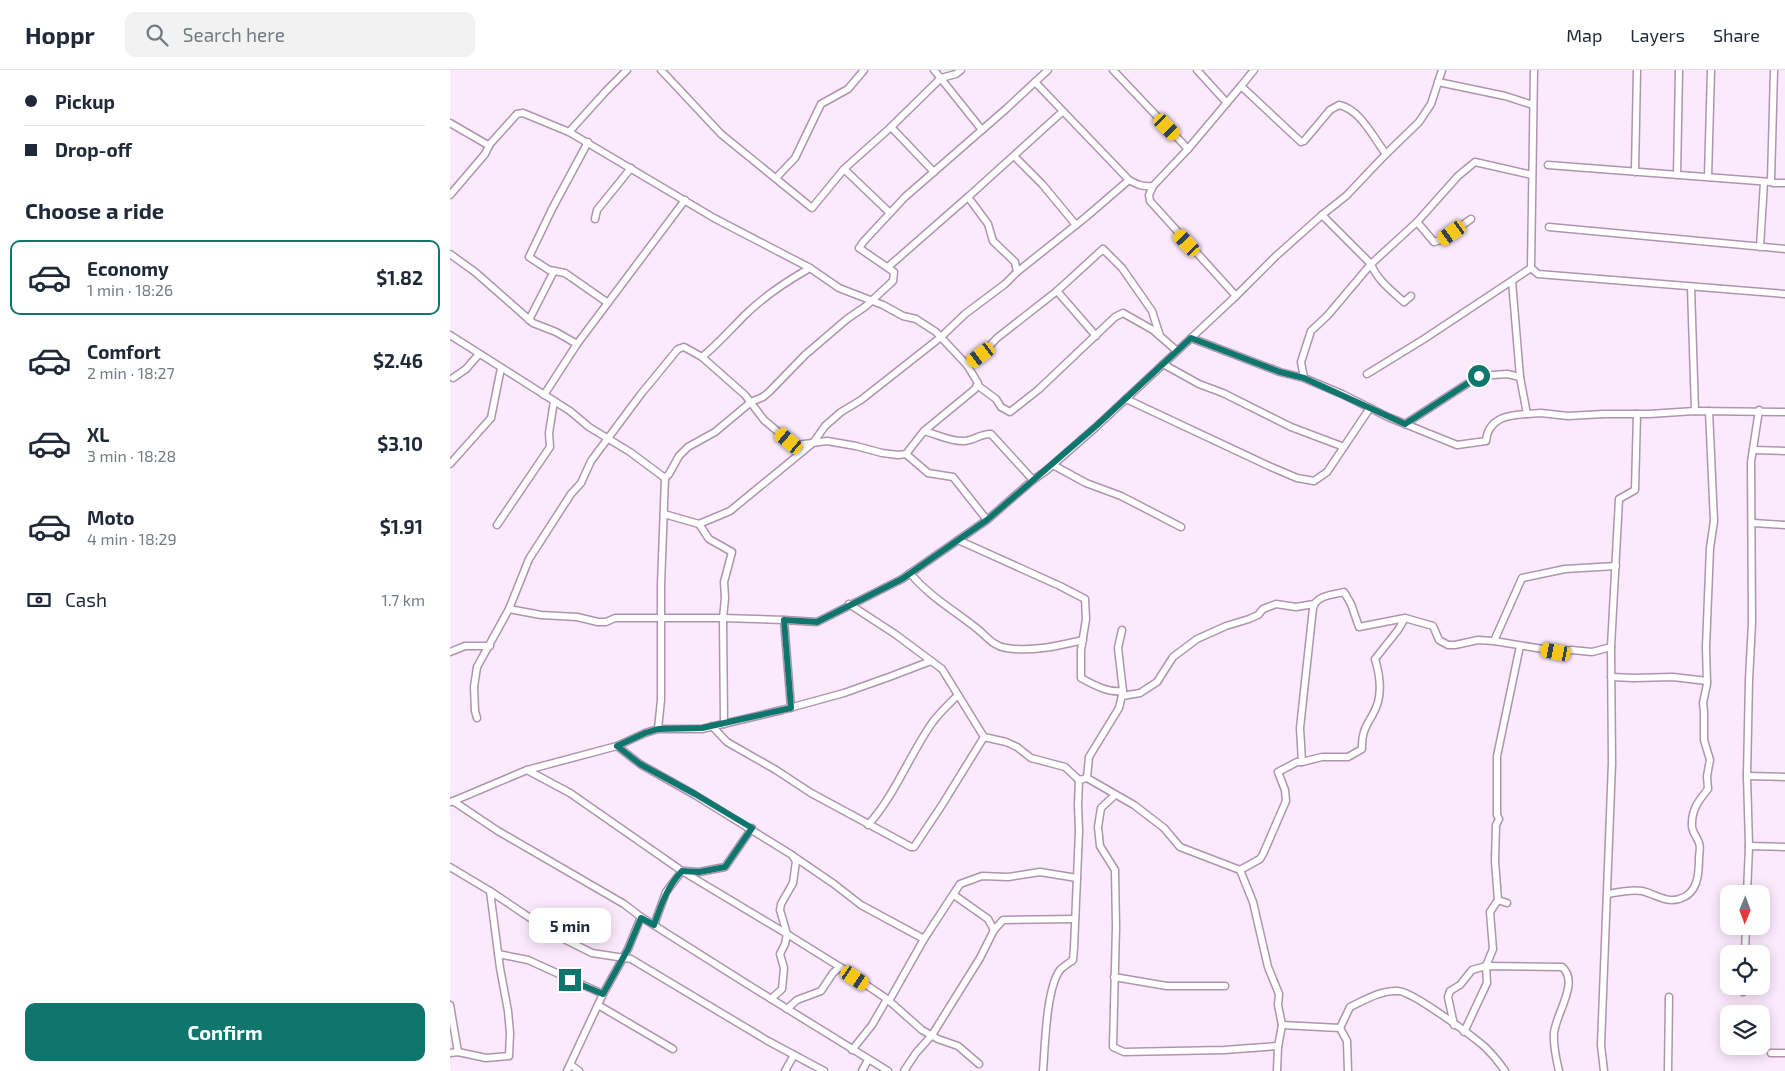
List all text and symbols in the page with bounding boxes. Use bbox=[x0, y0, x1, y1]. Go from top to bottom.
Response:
search box bbox=[125, 12, 475, 57]
text: Hoppr bbox=[25, 20, 95, 49]
icon: search bbox=[143, 21, 171, 49]
text: Search here bbox=[183, 23, 285, 46]
text: Map bbox=[1566, 24, 1602, 46]
text: Layers bbox=[1630, 24, 1685, 46]
text: Share bbox=[1713, 24, 1760, 46]
text: Pickup bbox=[55, 90, 115, 113]
car bbox=[1151, 111, 1182, 143]
text: Drop-off bbox=[55, 138, 132, 161]
text: Choose a ride bbox=[25, 197, 164, 223]
car bbox=[1435, 218, 1468, 248]
car bbox=[1171, 227, 1202, 259]
icon: car bbox=[27, 255, 72, 300]
text: Economy bbox=[87, 257, 169, 280]
text: $1.82 bbox=[376, 266, 423, 289]
text: 1 min · 18:26 bbox=[87, 280, 173, 299]
icon: car bbox=[27, 338, 72, 383]
text: Comfort bbox=[87, 340, 161, 363]
car bbox=[964, 340, 997, 370]
text: $2.46 bbox=[373, 349, 423, 372]
text: 2 min · 18:27 bbox=[87, 363, 175, 382]
route start bbox=[1468, 365, 1490, 387]
icon: car bbox=[27, 421, 72, 466]
text: XL bbox=[87, 423, 109, 446]
car bbox=[772, 426, 805, 456]
text: $3.10 bbox=[377, 432, 423, 455]
text: 3 min · 18:28 bbox=[87, 446, 176, 465]
icon: car bbox=[27, 504, 72, 549]
text: Moto bbox=[87, 506, 135, 529]
text: $1.91 bbox=[380, 515, 423, 538]
text: 4 min · 18:29 bbox=[87, 529, 177, 548]
icon: cash bbox=[25, 586, 53, 614]
text: Cash bbox=[65, 588, 107, 611]
text: 1.7 km bbox=[382, 590, 425, 609]
car bbox=[1539, 642, 1572, 662]
north arrow bbox=[1720, 885, 1770, 935]
map controls bbox=[1720, 885, 1770, 1055]
callout: 5 min bbox=[529, 908, 611, 942]
text: 5 min bbox=[550, 916, 590, 935]
button: locate bbox=[1720, 945, 1770, 995]
car bbox=[838, 963, 871, 993]
route end bbox=[559, 969, 581, 991]
button: Confirm bbox=[25, 1003, 425, 1061]
button: layers bbox=[1720, 1005, 1770, 1055]

